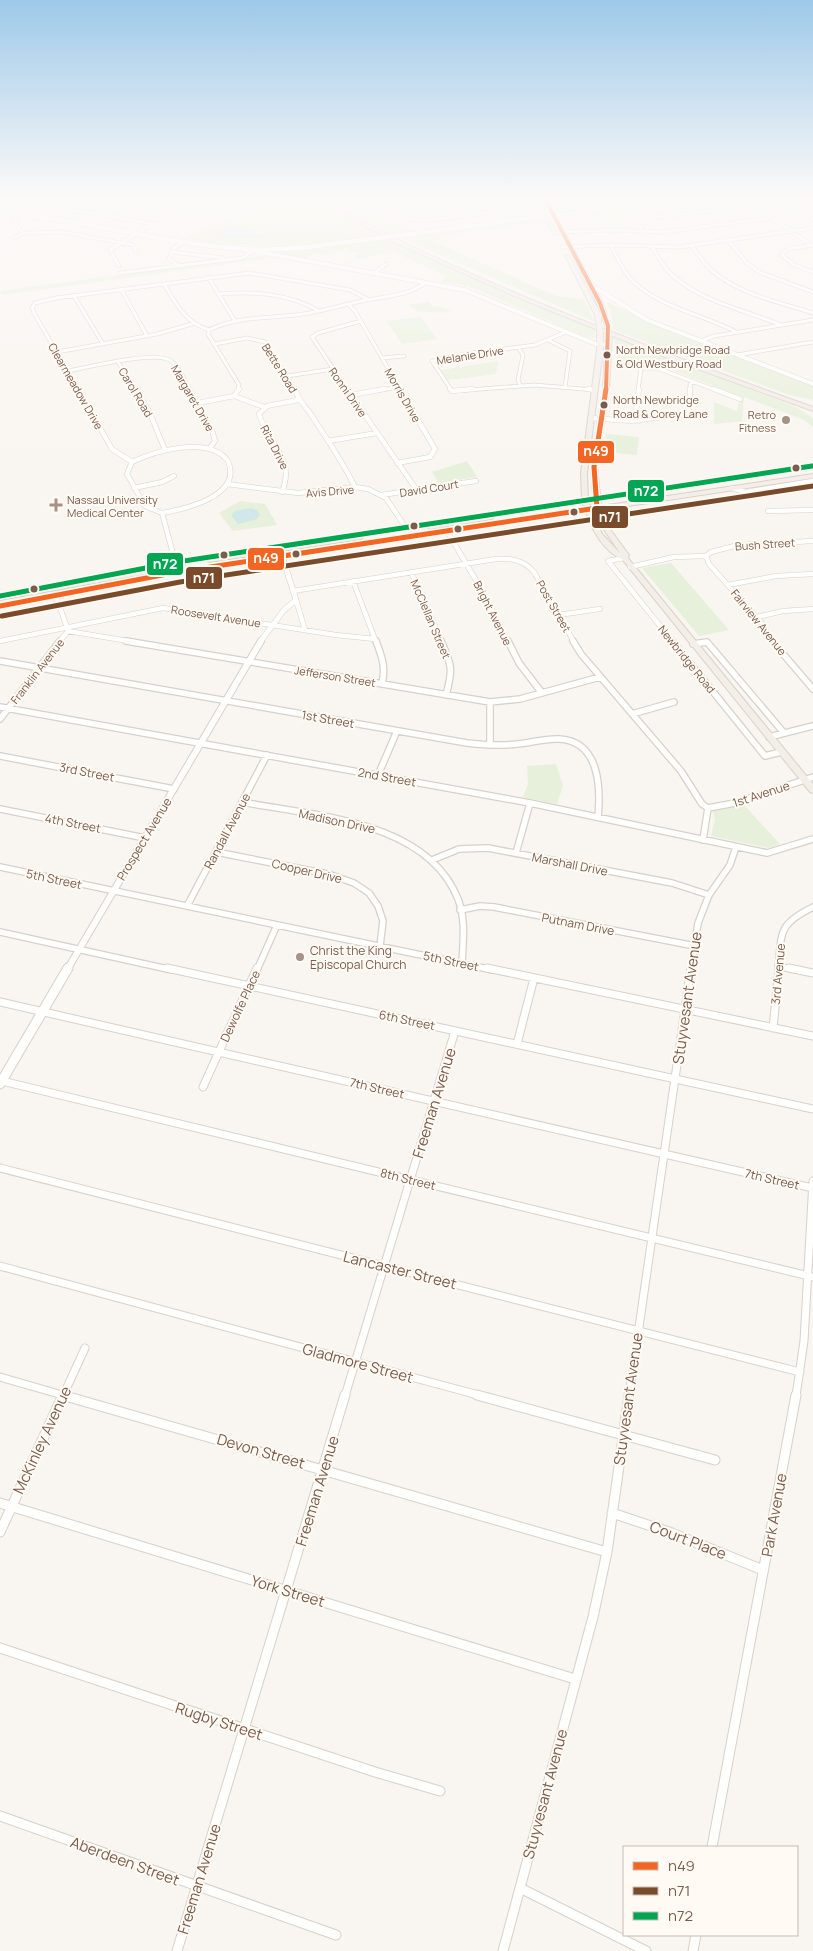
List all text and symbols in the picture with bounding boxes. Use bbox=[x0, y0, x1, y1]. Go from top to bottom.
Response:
street label: Clearmeadow Drive bbox=[45, 340, 107, 433]
street label: Bette Road bbox=[259, 340, 301, 396]
street label: Melanie Drive bbox=[435, 342, 505, 368]
place label: North Newbridge Road & Old Westbury Road bbox=[616, 342, 730, 371]
marker: North Newbridge Road & Old Westbury Road bbox=[602, 350, 612, 360]
street label: Margaret Drive bbox=[168, 362, 218, 434]
street label: Carol Road bbox=[115, 364, 157, 420]
street label: Ronni Drive bbox=[326, 364, 371, 420]
street label: Morris Drive bbox=[382, 365, 425, 425]
place label: North Newbridge Road & Corey Lane bbox=[613, 392, 708, 421]
marker: North Newbridge Road & Corey Lane bbox=[599, 400, 609, 410]
place label: Retro Fitness bbox=[739, 407, 776, 435]
marker: Retro Fitness bbox=[780, 414, 792, 426]
street label: Rita Drive bbox=[257, 422, 293, 472]
line badge: n49 bbox=[577, 440, 615, 464]
text: n49 bbox=[583, 441, 609, 460]
unlabelled marker bbox=[791, 463, 801, 473]
street label: David Court bbox=[398, 476, 460, 500]
line badge: n72 bbox=[627, 479, 665, 503]
street label: Avis Drive bbox=[305, 481, 355, 501]
text: n72 bbox=[634, 481, 658, 500]
place label: Nassau University Medical Center bbox=[67, 492, 158, 520]
marker: Nassau University Medical Center bbox=[49, 498, 63, 512]
line badge: n71 bbox=[591, 505, 629, 529]
unlabelled marker bbox=[569, 507, 579, 517]
text: n71 bbox=[599, 507, 621, 526]
unlabelled marker bbox=[409, 521, 419, 531]
unlabelled marker bbox=[453, 524, 463, 534]
street label: Bush Street bbox=[734, 534, 796, 554]
line badge: n49 bbox=[247, 547, 285, 571]
text: n49 bbox=[253, 548, 279, 567]
unlabelled marker bbox=[291, 549, 301, 559]
unlabelled marker bbox=[219, 550, 229, 560]
line badge: n72 bbox=[146, 552, 184, 576]
text: n72 bbox=[153, 554, 177, 573]
line badge: n71 bbox=[185, 566, 223, 590]
text: n71 bbox=[193, 568, 215, 587]
street label: McClellan Street bbox=[408, 577, 454, 661]
street label: Post Street bbox=[533, 577, 575, 635]
street label: Bright Avenue bbox=[470, 578, 516, 648]
unlabelled marker bbox=[29, 584, 39, 594]
street label: Fairview Avenue bbox=[728, 586, 791, 658]
street label: Roosevelt Avenue bbox=[170, 602, 262, 631]
street label: Newbridge Road bbox=[655, 622, 719, 696]
street label: Franklin Avenue bbox=[7, 635, 68, 707]
street label: Jefferson Street bbox=[293, 662, 377, 690]
street label: 1st Street bbox=[300, 706, 356, 732]
street label: 3rd Street bbox=[58, 758, 116, 786]
street label: 2nd Street bbox=[357, 764, 418, 790]
street label: 1st Avenue bbox=[730, 777, 792, 811]
street label: Randall Avenue bbox=[200, 790, 254, 872]
street label: Prospect Avenue bbox=[113, 794, 175, 884]
street label: Madison Drive bbox=[297, 805, 377, 837]
street label: 4th Street bbox=[44, 809, 103, 837]
street label: Marshall Drive bbox=[531, 848, 609, 880]
street label: Cooper Drive bbox=[270, 855, 344, 887]
street label: 5th Street bbox=[25, 865, 84, 893]
street label: Putnam Drive bbox=[540, 909, 616, 939]
street label: Stuyvesant Avenue bbox=[667, 930, 707, 1066]
place label: Christ the King Episcopal Church bbox=[310, 942, 406, 973]
street label: 3rd Avenue bbox=[767, 943, 789, 1005]
street label: 5th Street bbox=[422, 947, 481, 975]
marker: Christ the King Episcopal Church bbox=[294, 951, 306, 963]
street label: Dewolfe Place bbox=[216, 967, 264, 1045]
street label: 6th Street bbox=[377, 1006, 437, 1034]
street label: Freeman Avenue bbox=[407, 1045, 461, 1161]
street label: 7th Street bbox=[348, 1073, 406, 1103]
street label: 8th Street bbox=[379, 1164, 438, 1194]
street label: 7th Street bbox=[743, 1164, 801, 1194]
street label: Lancaster Street bbox=[341, 1246, 459, 1294]
street label: Stuyvesant Avenue bbox=[608, 1331, 648, 1467]
street label: Gladmore Street bbox=[300, 1338, 416, 1388]
street label: McKinley Avenue bbox=[8, 1383, 76, 1497]
street label: Devon Street bbox=[215, 1428, 307, 1474]
street label: Freeman Avenue bbox=[290, 1433, 344, 1549]
street label: Park Avenue bbox=[756, 1471, 792, 1558]
street label: Court Place bbox=[647, 1516, 730, 1564]
street label: York Street bbox=[249, 1570, 327, 1612]
street label: Rugby Street bbox=[173, 1697, 265, 1745]
street label: Stuyvesant Avenue bbox=[518, 1727, 572, 1861]
street label: Freeman Avenue bbox=[172, 1821, 226, 1937]
street label: Aberdeen Street bbox=[68, 1832, 182, 1890]
legend bbox=[623, 1846, 798, 1936]
text: n49 bbox=[668, 1855, 695, 1876]
text: n71 bbox=[668, 1880, 690, 1901]
text: n72 bbox=[668, 1905, 693, 1926]

